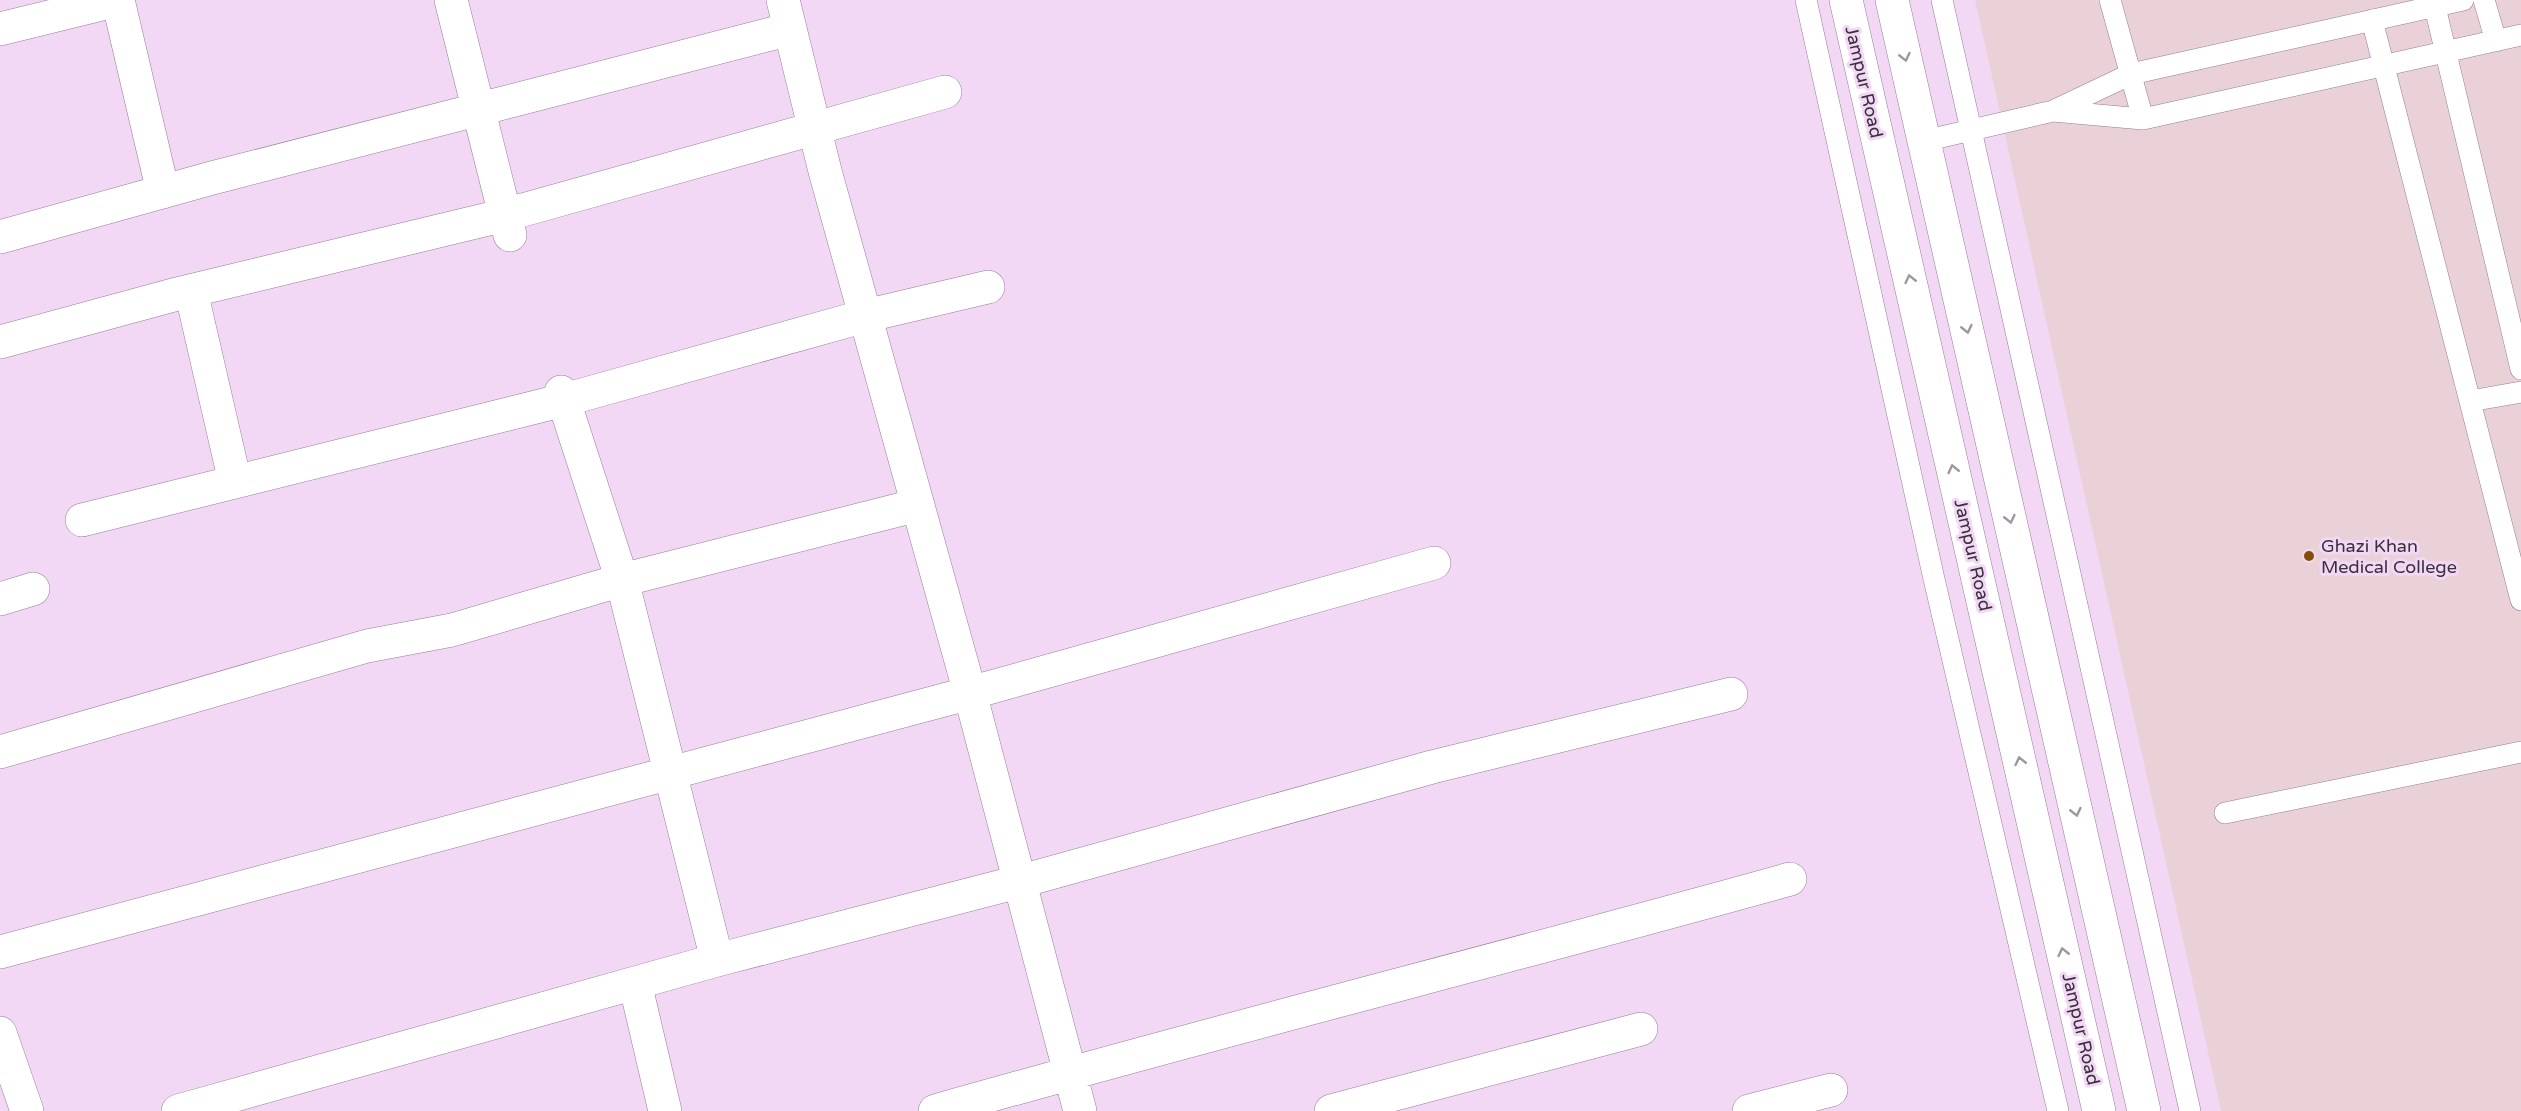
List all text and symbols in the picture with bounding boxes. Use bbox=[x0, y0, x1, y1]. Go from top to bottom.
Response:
street label: Jampur Road bbox=[1840, 24, 1888, 140]
one-way arrow bbox=[1898, 52, 1911, 62]
one-way arrow bbox=[1904, 274, 1917, 284]
one-way arrow bbox=[1960, 324, 1973, 334]
one-way arrow bbox=[1948, 464, 1961, 474]
street label: Jampur Road bbox=[1949, 497, 1997, 613]
one-way arrow bbox=[2003, 514, 2016, 524]
place label: Ghazi Khan Medical College bbox=[2321, 535, 2457, 578]
marker: Ghazi Khan Medical College bbox=[2302, 549, 2316, 563]
one-way arrow bbox=[2015, 757, 2028, 767]
one-way arrow bbox=[2069, 807, 2082, 817]
one-way arrow bbox=[2058, 947, 2071, 957]
street label: Jampur Road bbox=[2057, 971, 2105, 1087]

